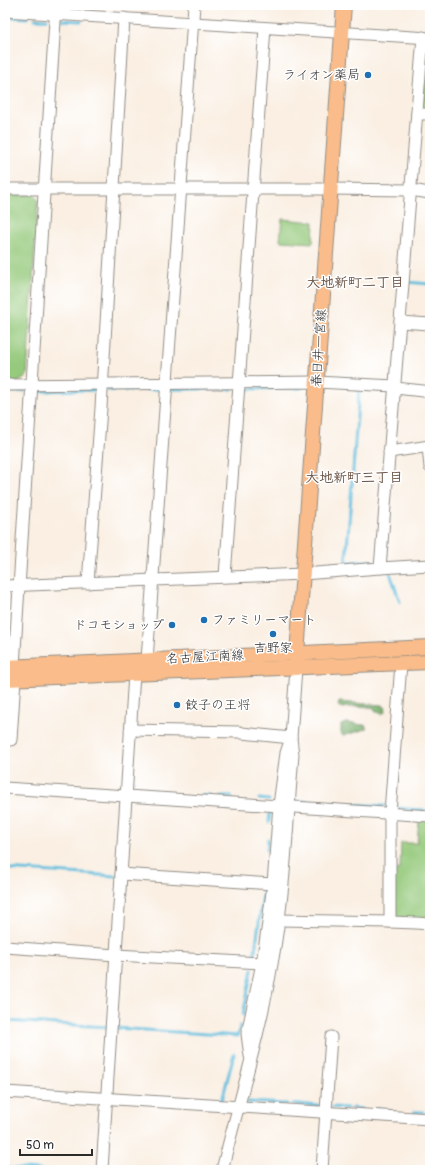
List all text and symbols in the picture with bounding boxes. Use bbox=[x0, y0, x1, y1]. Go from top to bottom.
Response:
place label: ライオン薬局 bbox=[283, 67, 360, 83]
marker: ライオン薬局 bbox=[363, 70, 373, 80]
district label: 大地新町二丁目 bbox=[306, 274, 404, 291]
street label: 春日井一宮線 bbox=[308, 308, 330, 387]
district label: 大地新町三丁目 bbox=[305, 469, 403, 486]
place label: ファミリーマート bbox=[212, 612, 316, 628]
marker: ファミリーマート bbox=[199, 615, 209, 625]
place label: ドコモショップ bbox=[74, 617, 164, 633]
marker: ドコモショップ bbox=[167, 620, 177, 630]
marker: 吉野家 bbox=[268, 629, 278, 639]
place label: 吉野家 bbox=[253, 640, 293, 656]
street label: 名古屋江南線 bbox=[166, 647, 245, 667]
place label: 餃子の王将 bbox=[185, 697, 250, 713]
marker: 餃子の王将 bbox=[172, 700, 182, 710]
scale bar bbox=[20, 1131, 92, 1157]
text: 50 m bbox=[26, 1138, 54, 1153]

